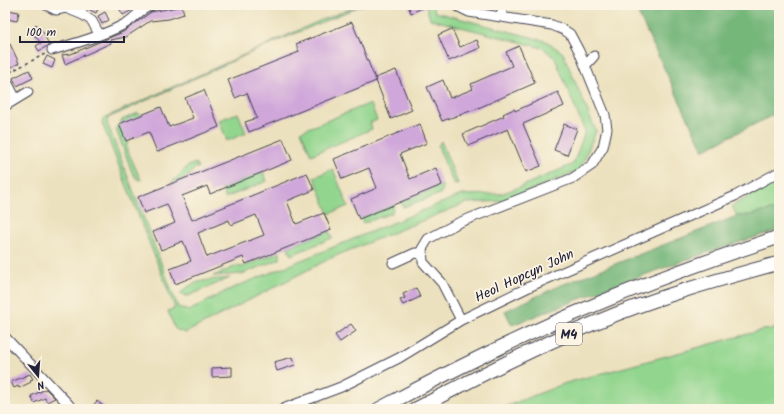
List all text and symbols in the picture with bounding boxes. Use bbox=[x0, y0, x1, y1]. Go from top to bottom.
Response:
scale bar bbox=[20, 18, 124, 44]
text: 100 m bbox=[26, 23, 57, 42]
street label: Heol Hopcyn John bbox=[471, 243, 578, 309]
road number: M4 bbox=[556, 323, 582, 345]
north arrow bbox=[18, 356, 58, 396]
text: N bbox=[35, 375, 47, 394]

